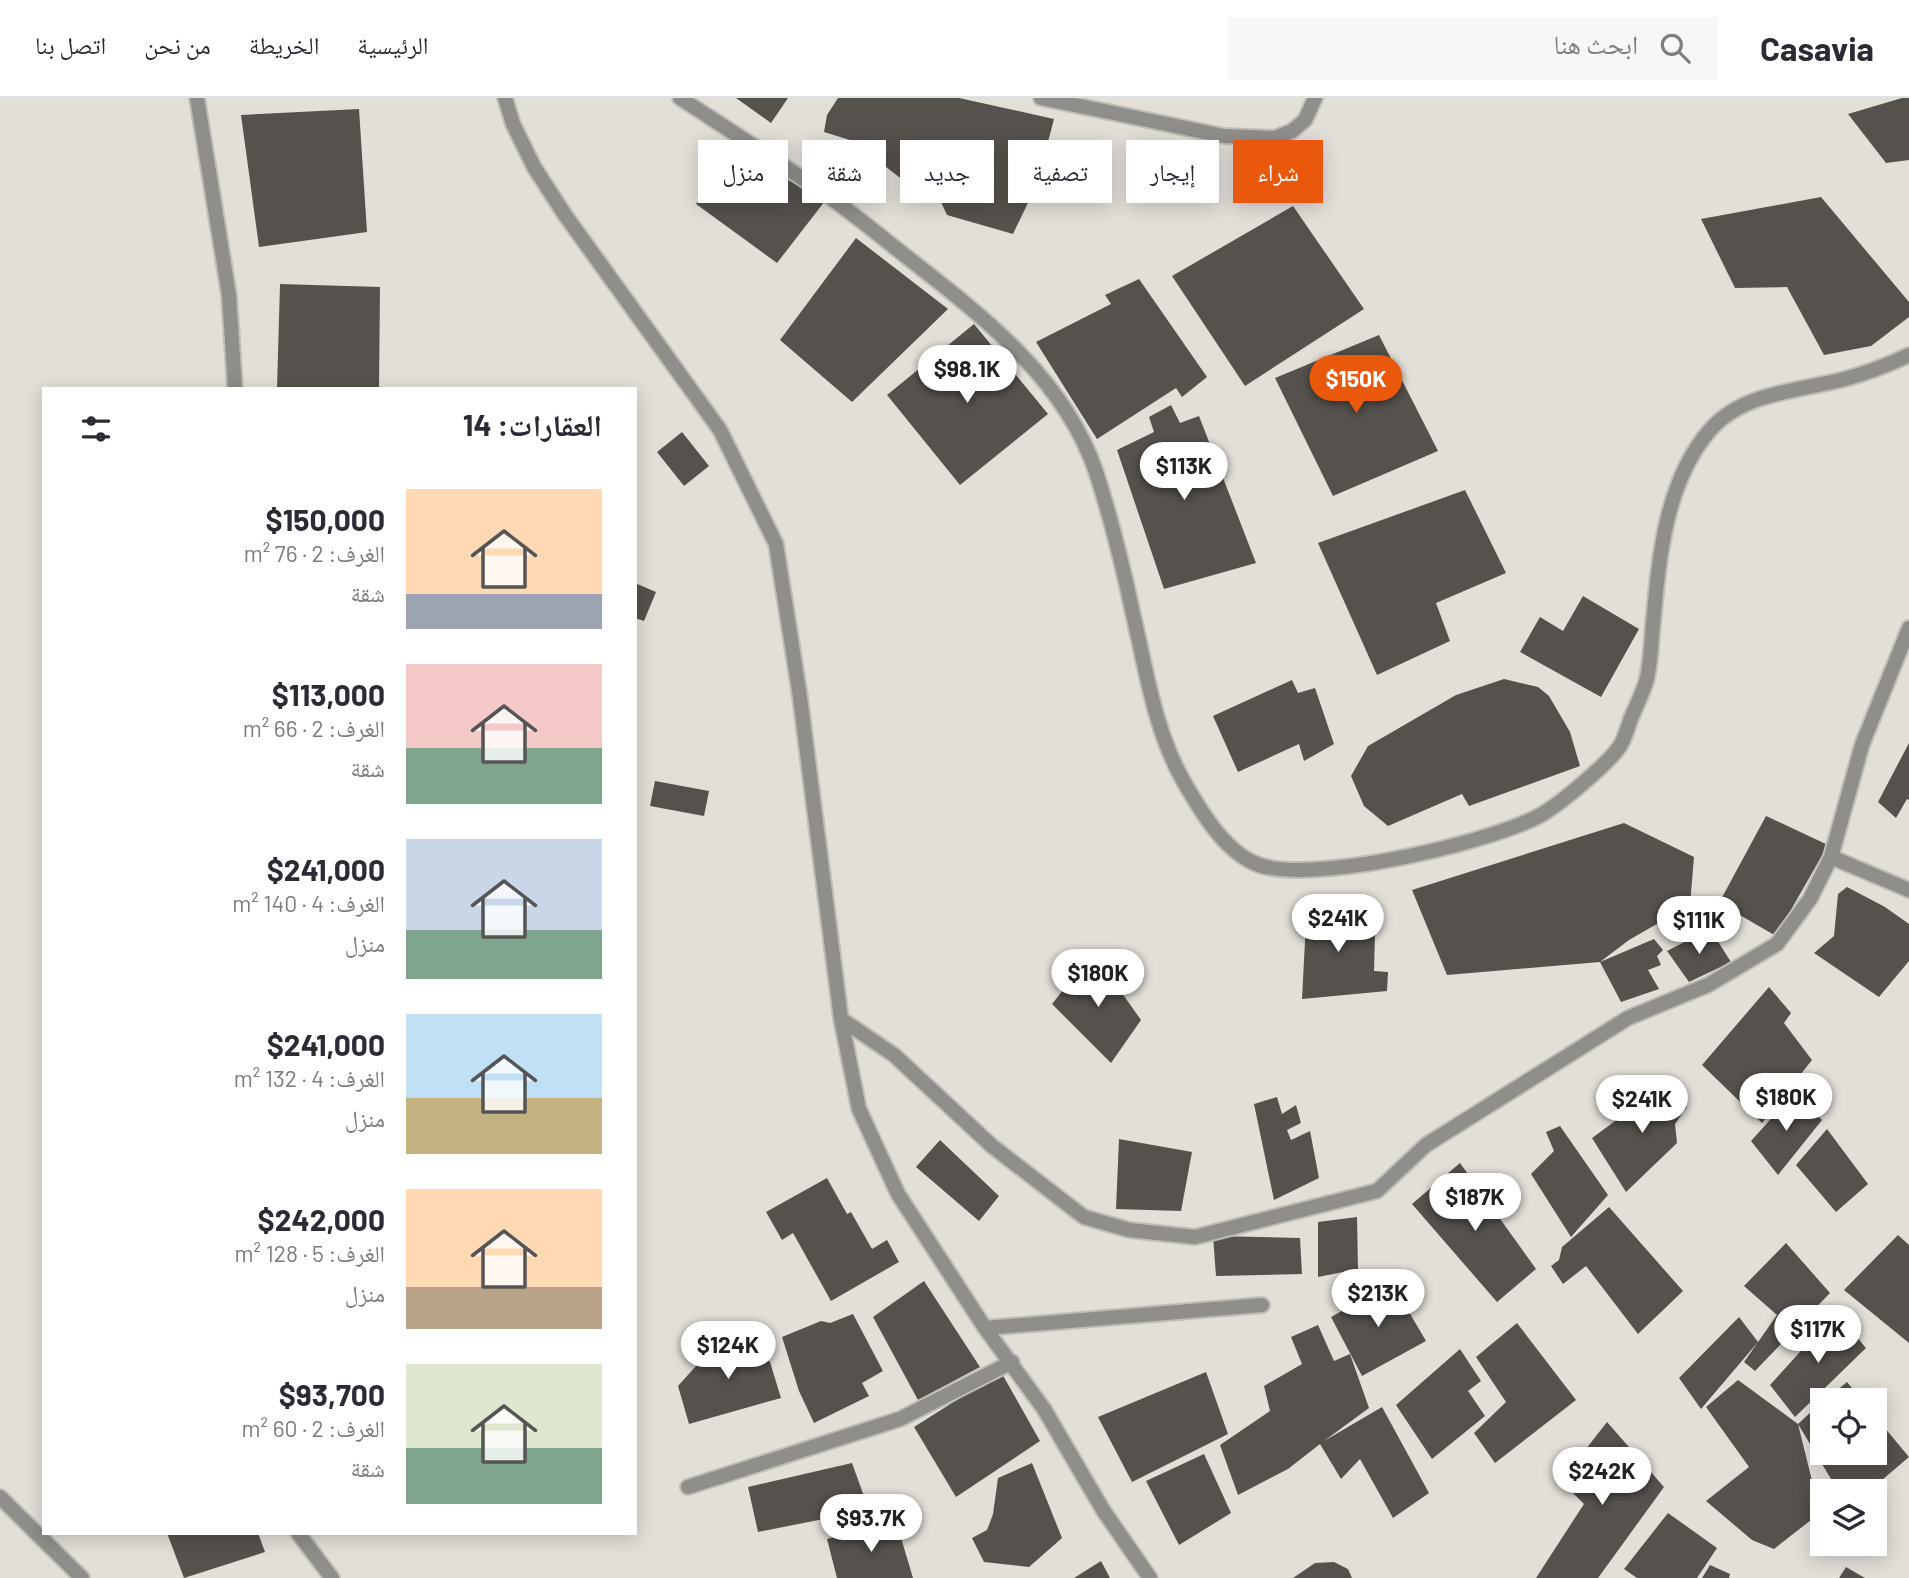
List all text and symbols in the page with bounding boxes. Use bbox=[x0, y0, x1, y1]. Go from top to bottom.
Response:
search box bbox=[1228, 17, 1718, 80]
text: ابحث هنا bbox=[1554, 28, 1638, 59]
text: Casavia bbox=[1760, 28, 1874, 68]
icon: search bbox=[1656, 29, 1694, 67]
text: اتصل بنا bbox=[35, 30, 106, 59]
text: من نحن bbox=[144, 30, 211, 59]
text: الخريطة bbox=[249, 30, 319, 59]
text: الرئيسية bbox=[357, 30, 429, 59]
chip: منزل bbox=[698, 140, 788, 203]
chip: شقة bbox=[802, 140, 886, 203]
chip: جديد bbox=[900, 140, 994, 203]
chip: تصفية bbox=[1008, 140, 1112, 203]
chip: إيجار bbox=[1126, 140, 1219, 203]
chip: شراء bbox=[1233, 140, 1323, 203]
pin: $98.1K bbox=[910, 345, 1024, 405]
text: $98.1K bbox=[934, 354, 1000, 382]
pin: $150K bbox=[1307, 356, 1405, 415]
text: $150K bbox=[1325, 364, 1387, 392]
text: العقارات: 14 bbox=[463, 406, 602, 442]
icon: filters bbox=[77, 410, 115, 448]
pin: $113K bbox=[1135, 442, 1233, 502]
text: $113K bbox=[1156, 451, 1212, 479]
text: $150,000 bbox=[265, 501, 385, 537]
icon: home bbox=[462, 517, 546, 601]
text: الغرف: 2 · 76 m² bbox=[244, 539, 385, 567]
text: شقة bbox=[351, 579, 385, 607]
text: $113,000 bbox=[272, 676, 385, 712]
icon: home bbox=[462, 692, 546, 776]
text: الغرف: 2 · 66 m² bbox=[243, 714, 385, 742]
text: شقة bbox=[351, 754, 385, 782]
text: $241,000 bbox=[267, 851, 385, 887]
icon: home bbox=[462, 867, 546, 951]
text: الغرف: 4 · 140 m² bbox=[232, 889, 385, 917]
pin: $241K bbox=[1289, 894, 1387, 954]
pin: $111K bbox=[1650, 896, 1748, 956]
text: $241K bbox=[1308, 903, 1368, 931]
text: $111K bbox=[1673, 905, 1725, 933]
text: منزل bbox=[345, 929, 385, 957]
pin: $180K bbox=[1049, 950, 1147, 1009]
text: $180K bbox=[1067, 958, 1129, 986]
text: $241,000 bbox=[267, 1026, 385, 1062]
icon: home bbox=[462, 1042, 546, 1126]
text: الغرف: 4 · 132 m² bbox=[234, 1064, 385, 1092]
pin: $180K bbox=[1737, 1074, 1835, 1133]
pin: $241K bbox=[1593, 1076, 1691, 1135]
text: $180K bbox=[1755, 1082, 1817, 1110]
text: $241K bbox=[1612, 1084, 1672, 1112]
text: منزل bbox=[345, 1104, 385, 1132]
pin: $187K bbox=[1426, 1174, 1524, 1233]
text: $187K bbox=[1445, 1182, 1505, 1210]
text: $242,000 bbox=[258, 1201, 385, 1237]
icon: home bbox=[462, 1217, 546, 1301]
text: الغرف: 5 · 128 m² bbox=[235, 1239, 385, 1267]
pin: $213K bbox=[1329, 1270, 1427, 1329]
text: $213K bbox=[1348, 1278, 1408, 1306]
text: منزل bbox=[345, 1279, 385, 1307]
pin: $117K bbox=[1769, 1306, 1867, 1365]
text: $117K bbox=[1790, 1314, 1846, 1342]
pin: $124K bbox=[679, 1322, 777, 1381]
text: $124K bbox=[697, 1330, 759, 1358]
text: $93,700 bbox=[279, 1376, 385, 1412]
map controls bbox=[1810, 1388, 1887, 1556]
button: locate bbox=[1810, 1388, 1887, 1465]
icon: home bbox=[462, 1392, 546, 1476]
text: الغرف: 2 · 60 m² bbox=[242, 1414, 385, 1442]
pin: $242K bbox=[1553, 1448, 1651, 1507]
text: شقة bbox=[351, 1454, 385, 1482]
text: $242K bbox=[1568, 1456, 1636, 1484]
button: layers bbox=[1810, 1479, 1887, 1556]
pin: $93.7K bbox=[814, 1494, 928, 1554]
text: $93.7K bbox=[836, 1503, 906, 1531]

